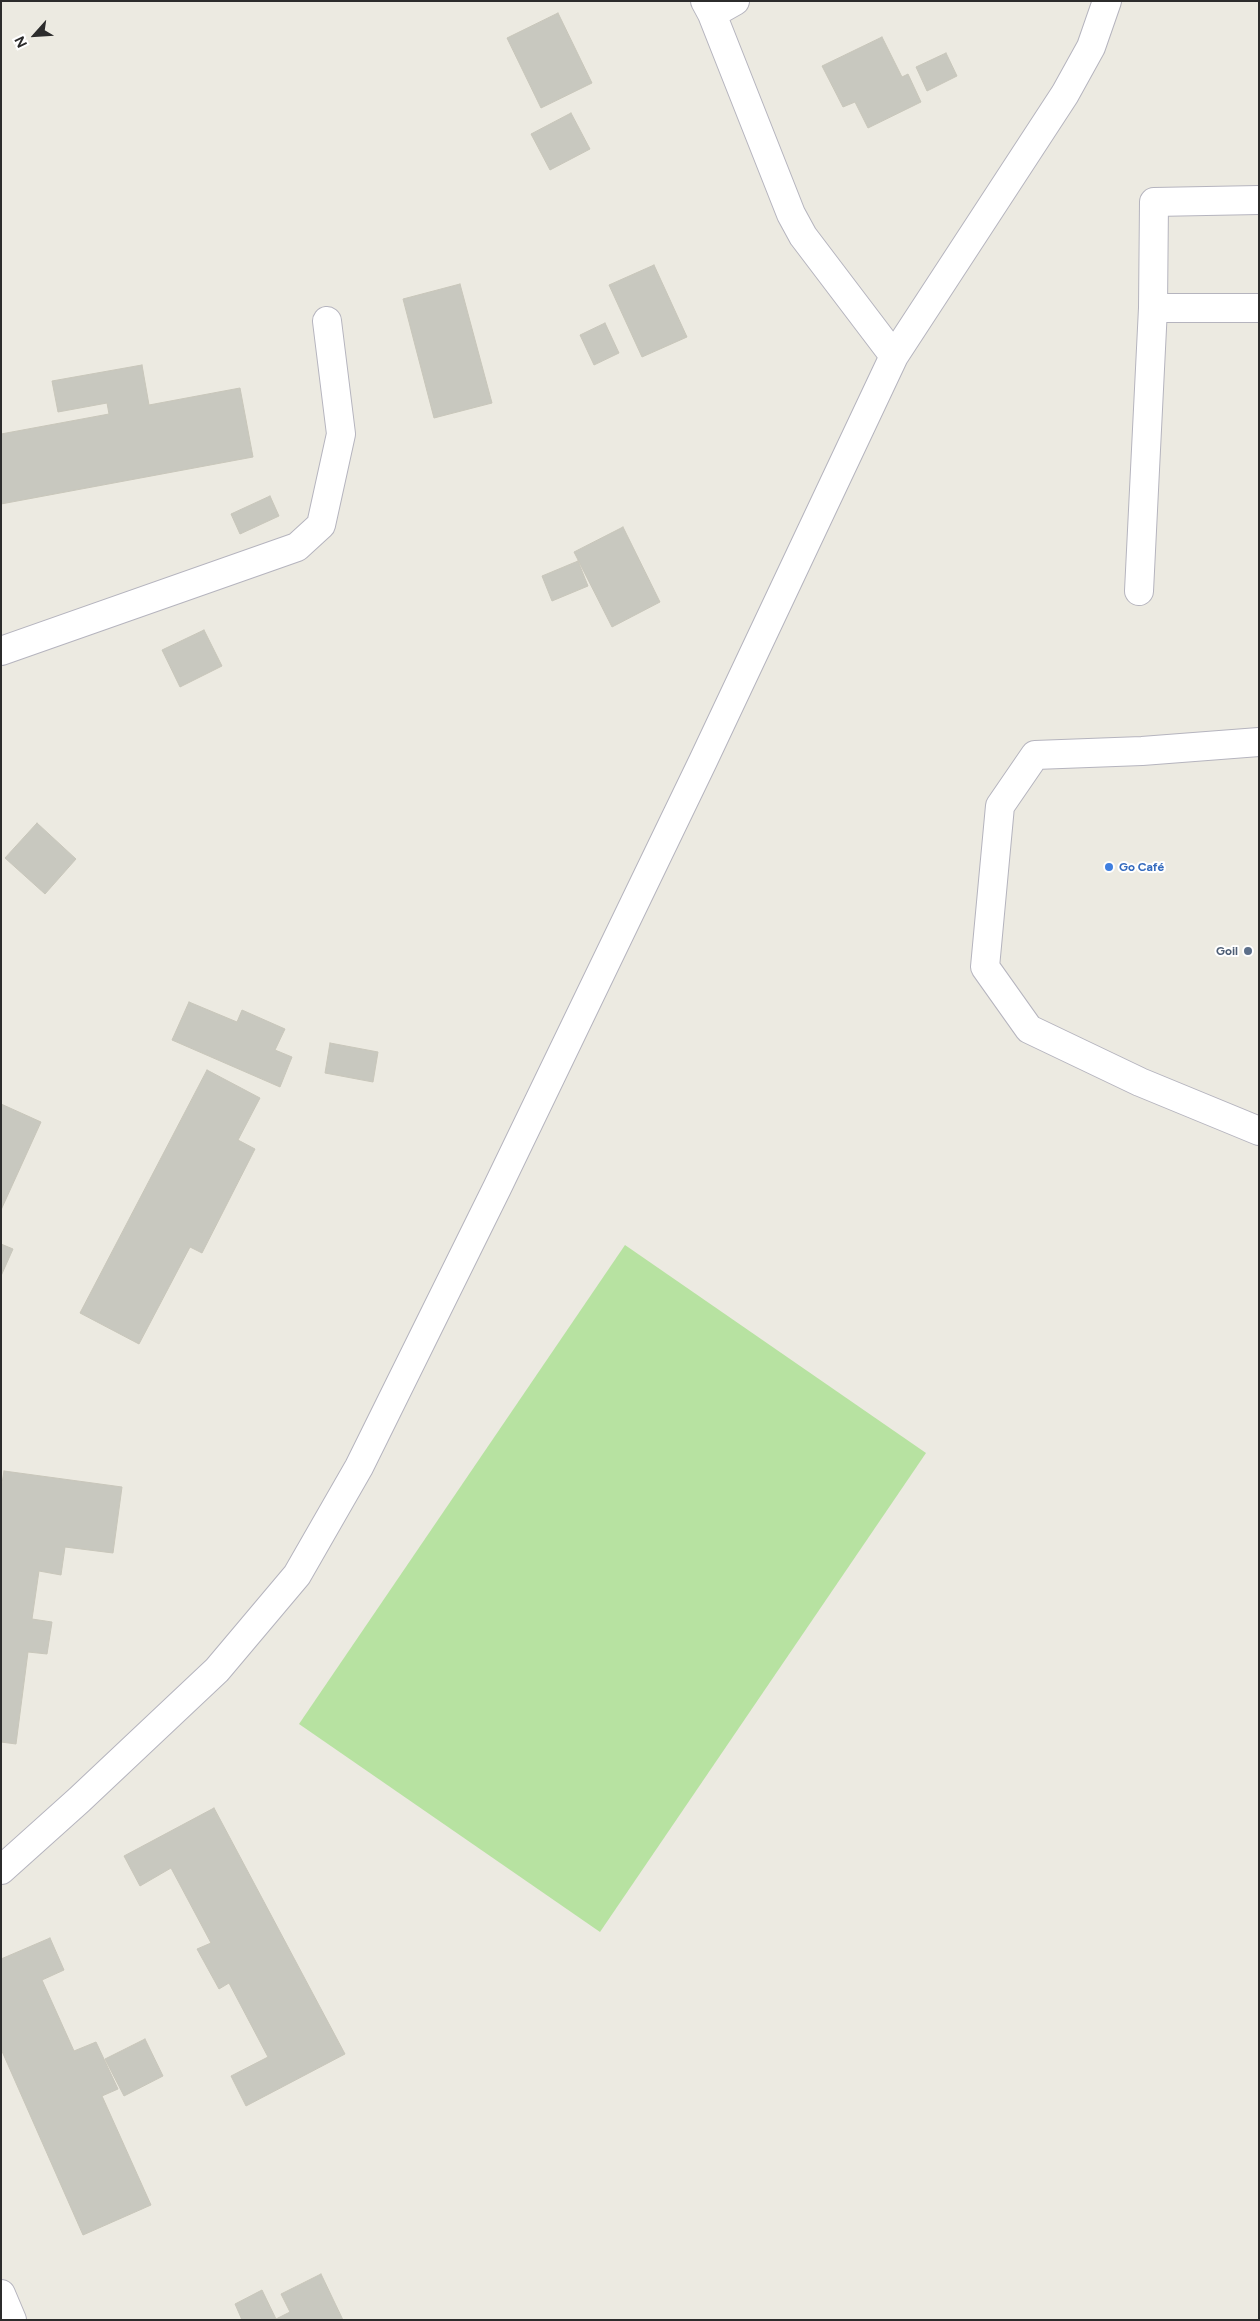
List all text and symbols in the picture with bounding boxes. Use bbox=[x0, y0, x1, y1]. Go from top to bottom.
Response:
north arrow bbox=[10, 10, 60, 60]
text: N bbox=[11, 33, 31, 50]
place label: Go Café bbox=[1119, 860, 1164, 874]
marker: Go Café bbox=[1103, 861, 1115, 873]
place label: Goil bbox=[1216, 944, 1238, 958]
marker: Goil bbox=[1242, 945, 1254, 957]

